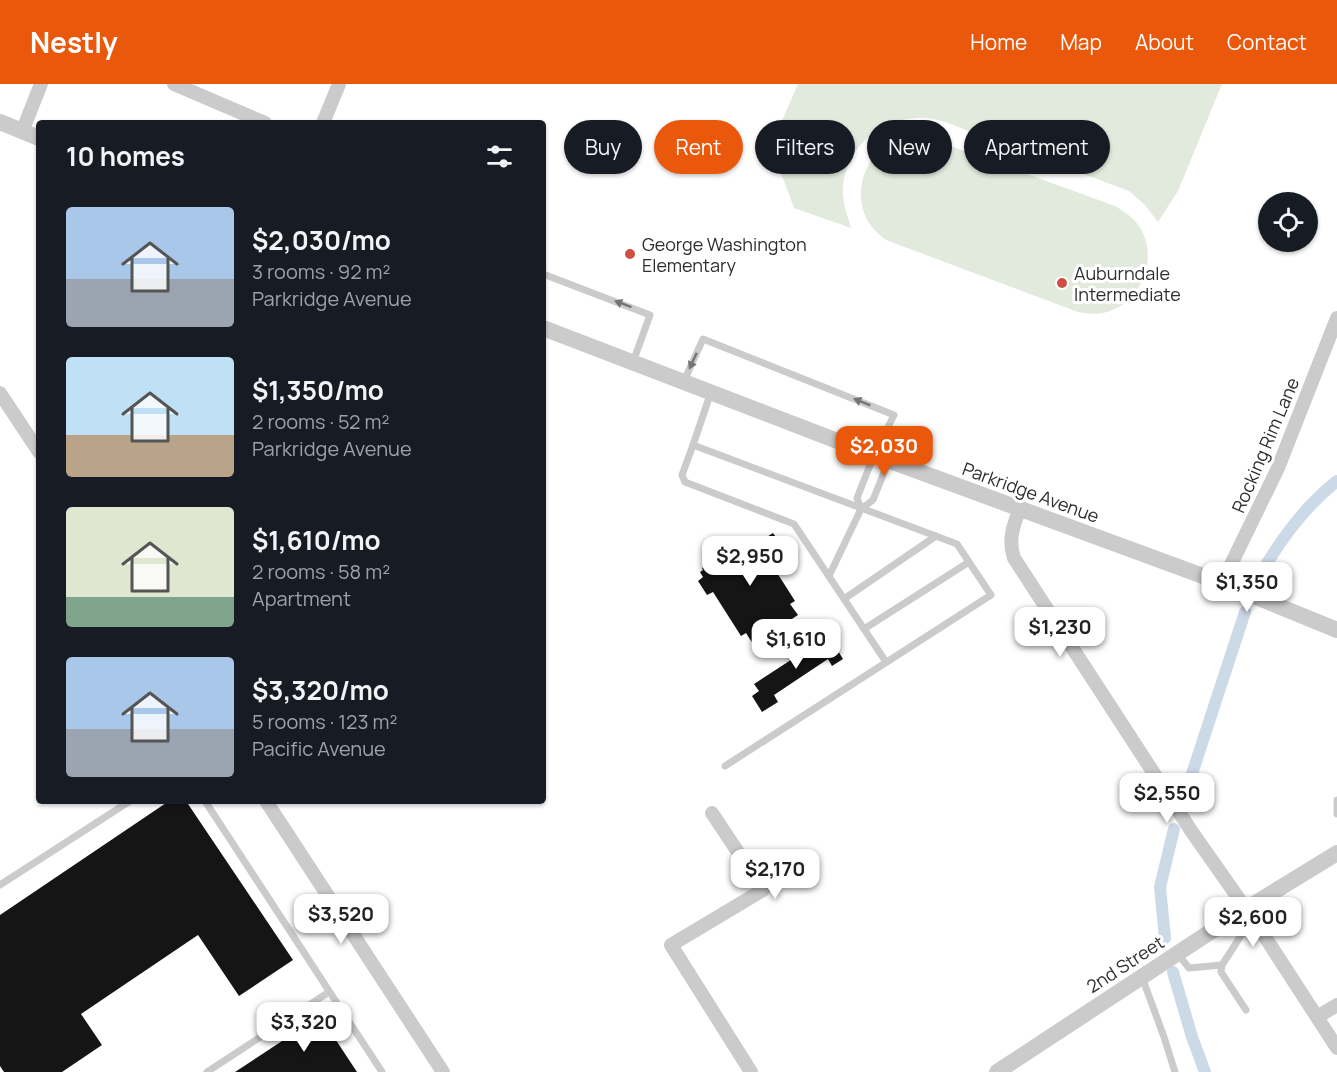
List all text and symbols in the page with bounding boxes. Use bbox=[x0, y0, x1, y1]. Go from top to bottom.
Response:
text: Nestly bbox=[30, 23, 118, 61]
text: Home bbox=[970, 28, 1027, 56]
text: Map bbox=[1060, 28, 1102, 56]
text: About bbox=[1135, 28, 1194, 56]
text: Contact bbox=[1227, 28, 1307, 56]
chip: Buy bbox=[564, 120, 642, 174]
chip: Rent bbox=[654, 120, 743, 174]
chip: Filters bbox=[755, 120, 855, 174]
chip: New bbox=[867, 120, 952, 174]
chip: Apartment bbox=[964, 120, 1110, 174]
text: 10 homes bbox=[66, 138, 185, 174]
icon: filters bbox=[483, 140, 516, 173]
map controls bbox=[1258, 192, 1318, 252]
button: locate bbox=[1258, 192, 1318, 252]
text: $2,030/mo bbox=[252, 222, 391, 258]
icon: home bbox=[114, 231, 186, 303]
place label: George Washington Elementary bbox=[642, 232, 807, 277]
marker: George Washington Elementary bbox=[623, 247, 637, 261]
text: 3 rooms · 92 m² bbox=[252, 258, 391, 285]
place label: Auburndale Intermediate bbox=[1074, 261, 1181, 306]
marker: Auburndale Intermediate bbox=[1055, 276, 1069, 290]
text: Parkridge Avenue bbox=[252, 285, 412, 312]
one-way arrow bbox=[614, 299, 632, 309]
one-way arrow bbox=[689, 353, 698, 370]
text: $1,350/mo bbox=[252, 372, 384, 408]
street label: Rocking Rim Lane bbox=[1226, 374, 1304, 516]
icon: home bbox=[114, 381, 186, 453]
one-way arrow bbox=[853, 397, 871, 406]
text: 2 rooms · 52 m² bbox=[252, 408, 389, 435]
pin: $2,030 bbox=[835, 426, 933, 477]
text: $2,030 bbox=[850, 432, 918, 459]
text: Parkridge Avenue bbox=[252, 435, 412, 462]
street label: Parkridge Avenue bbox=[959, 456, 1103, 528]
text: $1,610/mo bbox=[252, 522, 381, 558]
icon: home bbox=[114, 531, 186, 603]
pin: $2,950 bbox=[701, 536, 799, 587]
text: $2,950 bbox=[716, 542, 784, 569]
text: 2 rooms · 58 m² bbox=[252, 558, 390, 585]
pin: $1,350 bbox=[1198, 562, 1296, 613]
text: $1,350 bbox=[1215, 568, 1279, 595]
text: Apartment bbox=[252, 585, 351, 612]
pin: $1,230 bbox=[1011, 607, 1109, 658]
text: $1,230 bbox=[1028, 613, 1092, 640]
pin: $1,610 bbox=[747, 619, 845, 670]
text: $1,610 bbox=[766, 625, 826, 652]
text: $3,320/mo bbox=[252, 672, 389, 708]
icon: home bbox=[114, 681, 186, 753]
text: 5 rooms · 123 m² bbox=[252, 708, 397, 735]
text: Pacific Avenue bbox=[252, 735, 386, 762]
pin: $2,550 bbox=[1118, 773, 1216, 824]
text: $2,550 bbox=[1133, 779, 1201, 806]
pin: $2,170 bbox=[726, 849, 824, 900]
text: $2,170 bbox=[745, 855, 805, 882]
pin: $3,520 bbox=[292, 894, 390, 945]
pin: $2,600 bbox=[1204, 897, 1302, 948]
text: $3,520 bbox=[308, 900, 374, 927]
text: $2,600 bbox=[1218, 903, 1288, 930]
street label: 2nd Street bbox=[1082, 930, 1168, 998]
pin: $3,320 bbox=[255, 1002, 353, 1053]
text: $3,320 bbox=[271, 1008, 337, 1035]

